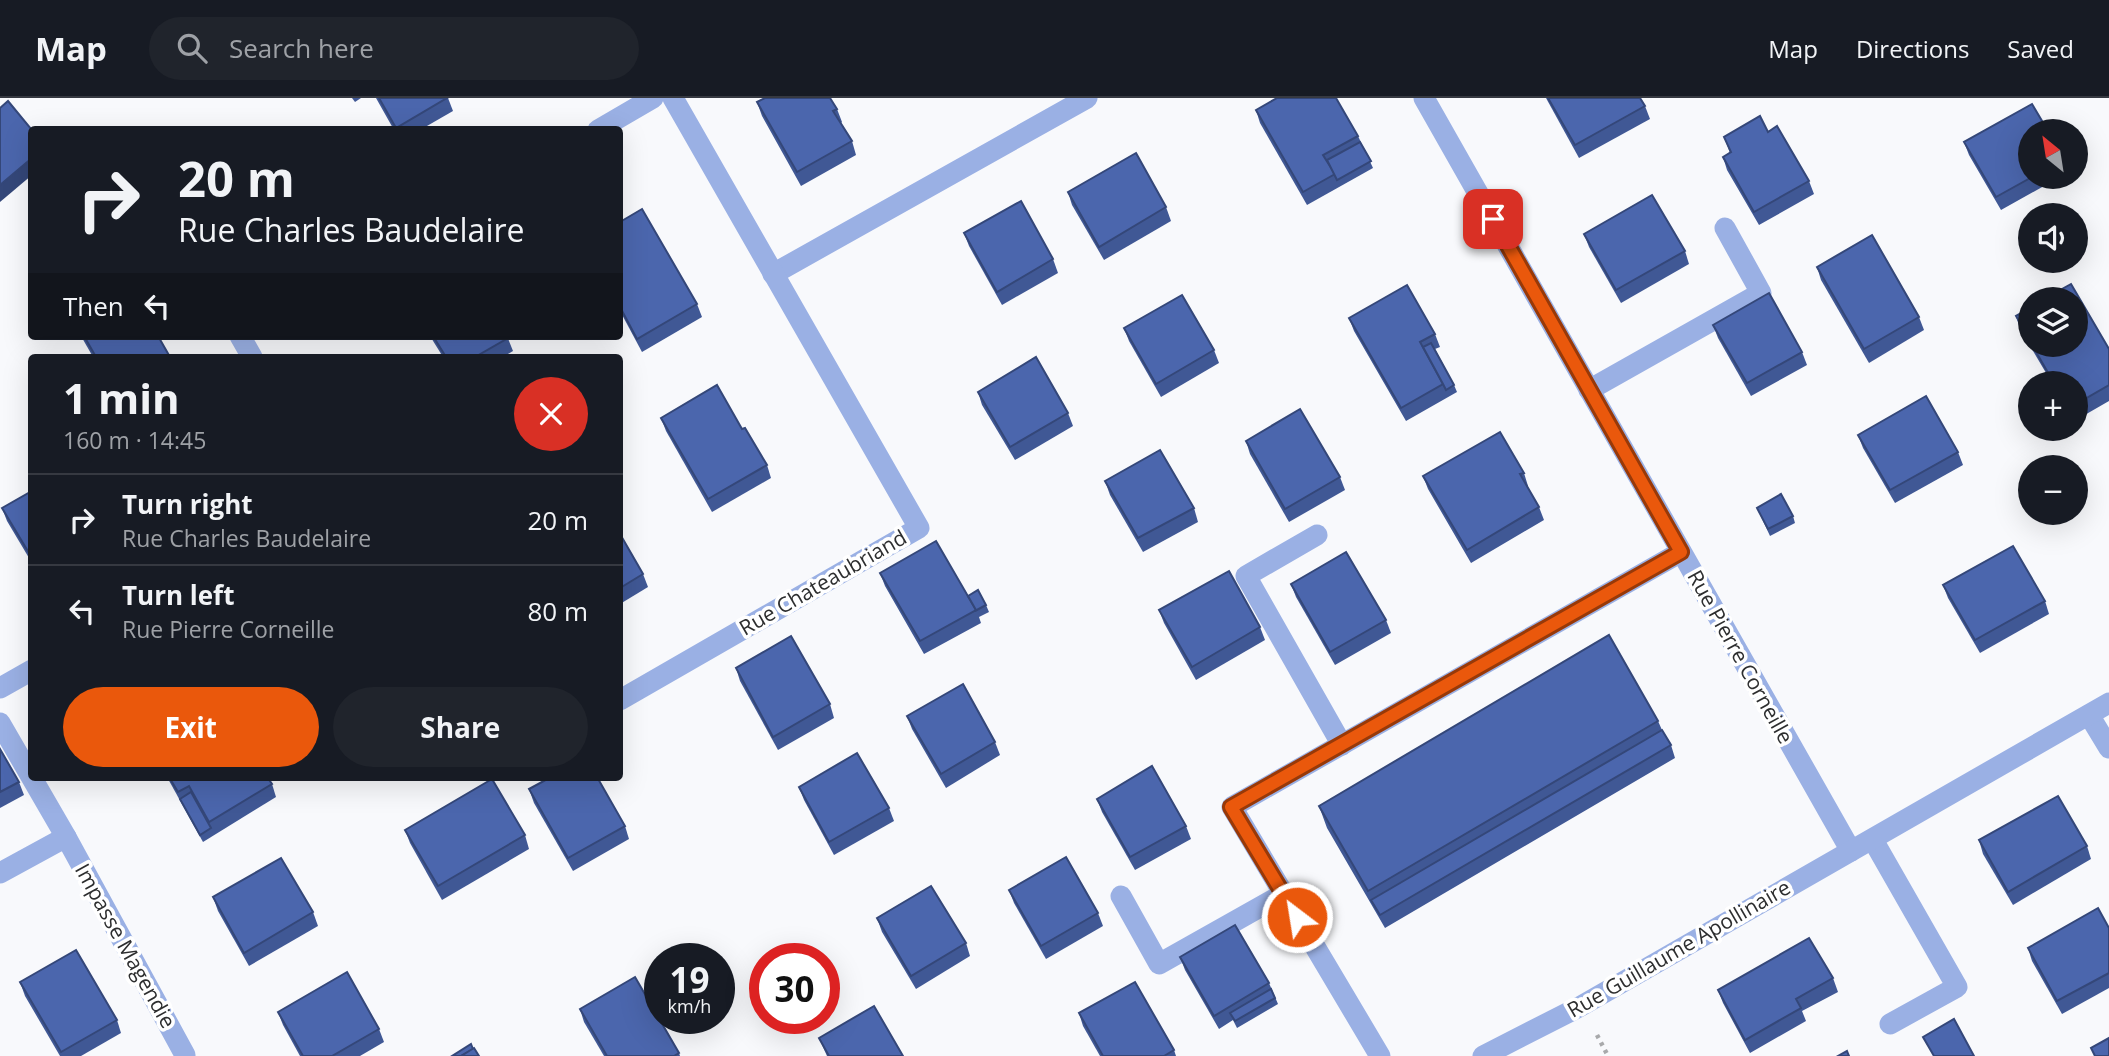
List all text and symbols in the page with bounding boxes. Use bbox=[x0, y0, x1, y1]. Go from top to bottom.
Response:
search box bbox=[149, 17, 639, 80]
text: Map bbox=[35, 26, 107, 71]
icon: search bbox=[173, 29, 211, 67]
text: Search here bbox=[229, 30, 374, 66]
text: Map bbox=[1768, 32, 1818, 65]
text: Directions bbox=[1856, 32, 1969, 65]
text: Saved bbox=[2007, 32, 2074, 65]
north arrow bbox=[2018, 119, 2088, 189]
map controls bbox=[2018, 119, 2088, 525]
text: 20 m bbox=[178, 145, 295, 211]
icon: right bbox=[63, 154, 154, 245]
pin bbox=[1463, 189, 1523, 249]
icon: arrive bbox=[1474, 200, 1512, 238]
button: sound bbox=[2018, 203, 2088, 273]
text: Rue Charles Baudelaire bbox=[178, 208, 525, 251]
icon: left bbox=[138, 287, 176, 325]
button: layers bbox=[2018, 287, 2088, 357]
text: Then bbox=[63, 288, 124, 324]
text: 1 min bbox=[63, 369, 180, 426]
button: + bbox=[2018, 371, 2088, 441]
button: close bbox=[514, 377, 588, 451]
text: 160 m · 14:45 bbox=[63, 424, 206, 456]
button: − bbox=[2018, 455, 2088, 525]
text: Turn right bbox=[122, 486, 253, 522]
icon: right bbox=[63, 501, 101, 539]
text: 20 m bbox=[527, 502, 588, 538]
text: Rue Charles Baudelaire bbox=[122, 522, 371, 554]
street label: Rue Chateaubriand bbox=[734, 523, 911, 641]
street label: Rue Pierre Corneille bbox=[1682, 565, 1800, 748]
text: Turn left bbox=[122, 577, 234, 613]
icon: left bbox=[63, 592, 101, 630]
text: 80 m bbox=[527, 593, 588, 629]
text: Rue Pierre Corneille bbox=[122, 613, 335, 645]
button: Exit bbox=[63, 687, 319, 767]
button: Share bbox=[333, 687, 588, 767]
street label: Impasse Magendie bbox=[69, 858, 183, 1033]
street label: Rue Guillaume Apollinaire bbox=[1562, 873, 1795, 1024]
position arrow bbox=[1260, 880, 1334, 954]
speed limit sign: 30 bbox=[749, 943, 840, 1034]
text: 19 bbox=[669, 956, 710, 1003]
text: km/h bbox=[668, 994, 711, 1018]

